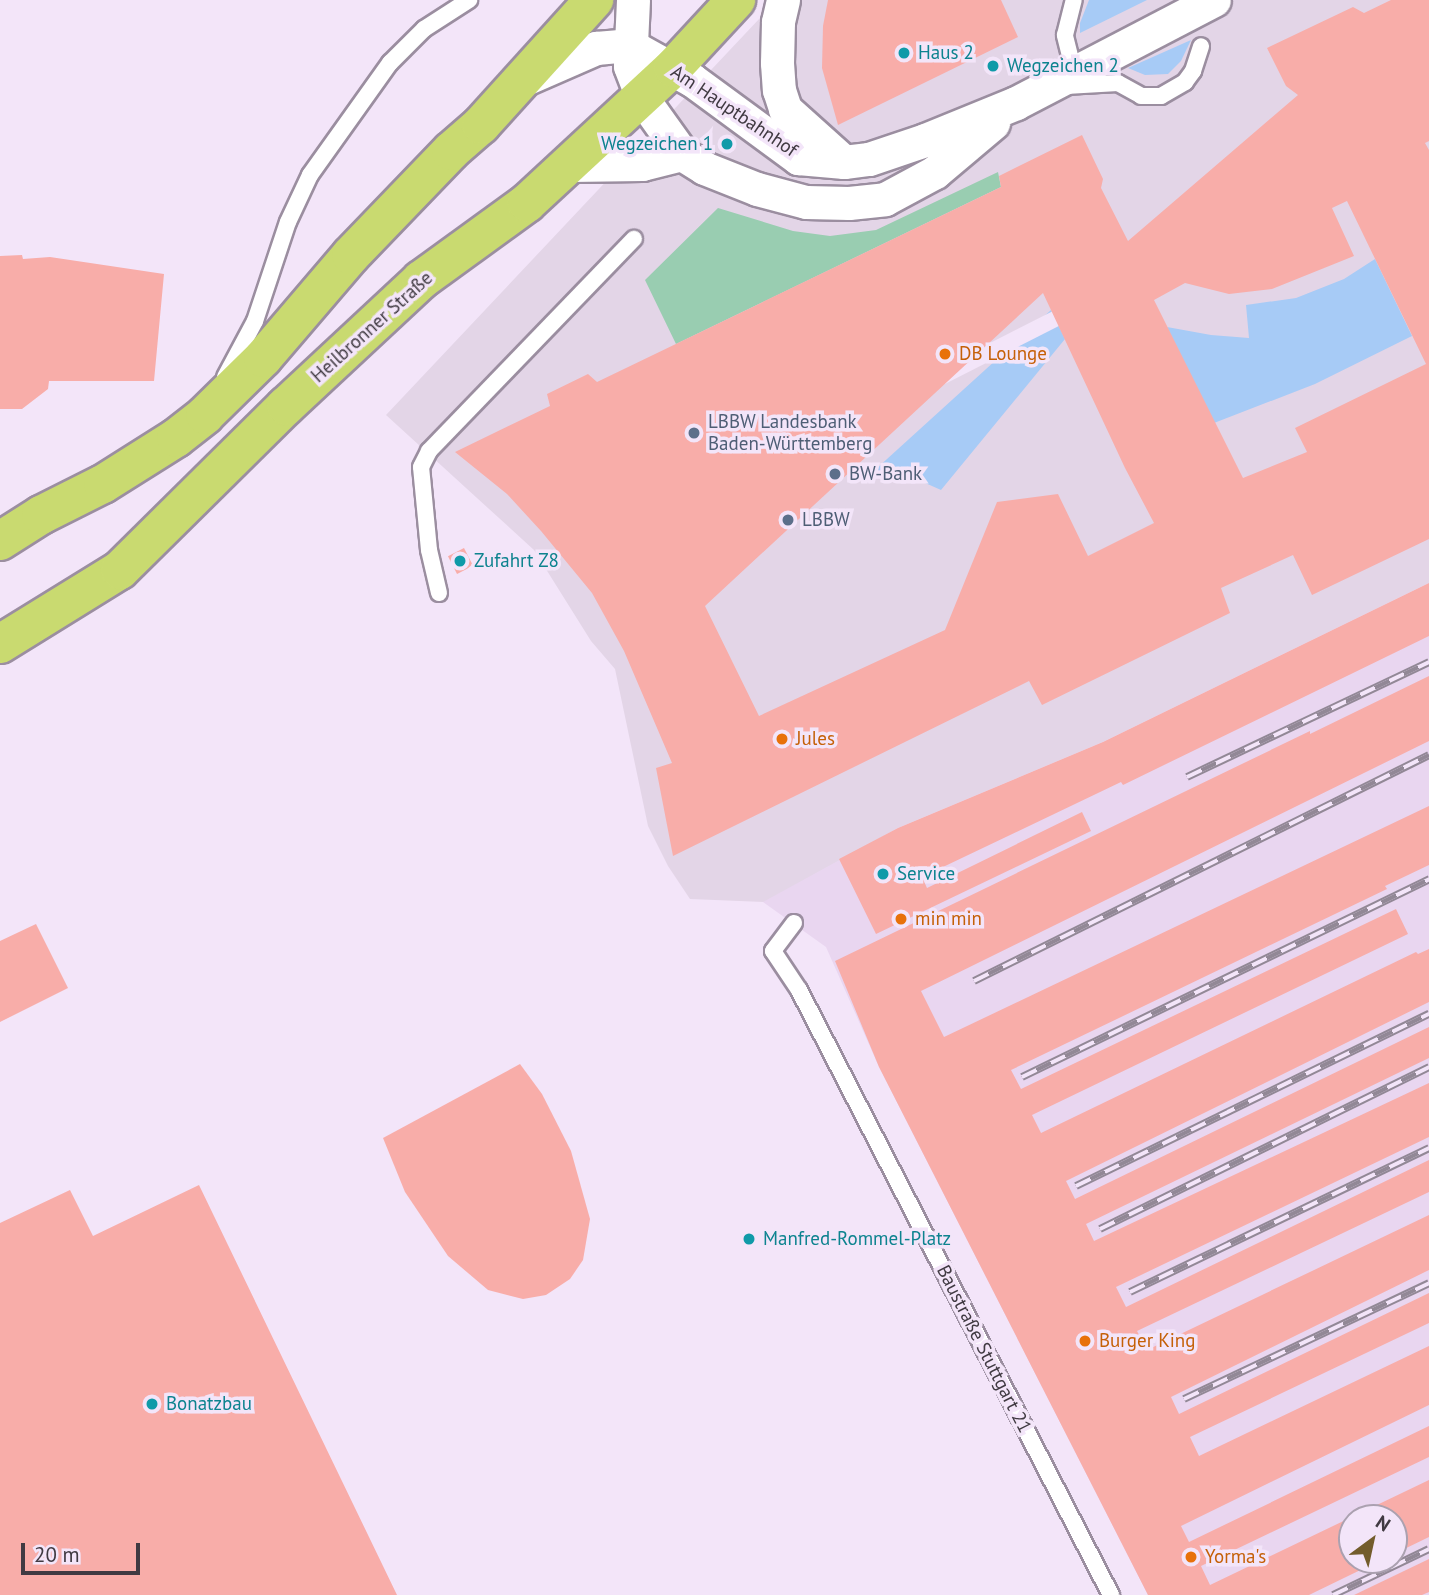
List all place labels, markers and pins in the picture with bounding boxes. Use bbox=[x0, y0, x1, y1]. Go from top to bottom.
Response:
place label: Haus 2 bbox=[918, 42, 974, 64]
marker: Haus 2 bbox=[896, 45, 912, 61]
place label: Wegzeichen 2 bbox=[1007, 55, 1119, 77]
marker: Wegzeichen 2 bbox=[985, 58, 1001, 74]
place label: Wegzeichen 1 bbox=[601, 133, 713, 155]
marker: Wegzeichen 1 bbox=[719, 136, 735, 152]
place label: DB Lounge bbox=[959, 343, 1047, 365]
marker: DB Lounge bbox=[937, 346, 953, 362]
place label: LBBW Landesbank Baden-Württemberg bbox=[708, 411, 872, 455]
marker: LBBW Landesbank Baden-Württemberg bbox=[686, 425, 702, 441]
place label: BW-Bank bbox=[849, 463, 922, 485]
marker: BW-Bank bbox=[827, 466, 843, 482]
place label: LBBW bbox=[802, 509, 850, 531]
marker: LBBW bbox=[780, 512, 796, 528]
place label: Zufahrt Z8 bbox=[474, 550, 559, 572]
marker: Zufahrt Z8 bbox=[452, 553, 468, 569]
place label: Jules bbox=[796, 728, 835, 750]
marker: Jules bbox=[774, 731, 790, 747]
place label: Service bbox=[897, 863, 955, 885]
marker: Service bbox=[875, 866, 891, 882]
place label: min min bbox=[915, 908, 982, 930]
marker: min min bbox=[893, 911, 909, 927]
place label: Manfred-Rommel-Platz bbox=[763, 1228, 951, 1250]
marker: Manfred-Rommel-Platz bbox=[741, 1231, 757, 1247]
place label: Burger King bbox=[1099, 1330, 1195, 1352]
marker: Burger King bbox=[1077, 1333, 1093, 1349]
place label: Bonatzbau bbox=[166, 1393, 252, 1415]
marker: Bonatzbau bbox=[144, 1396, 160, 1412]
place label: Yorma's bbox=[1205, 1546, 1266, 1568]
marker: Yorma's bbox=[1183, 1549, 1199, 1565]

